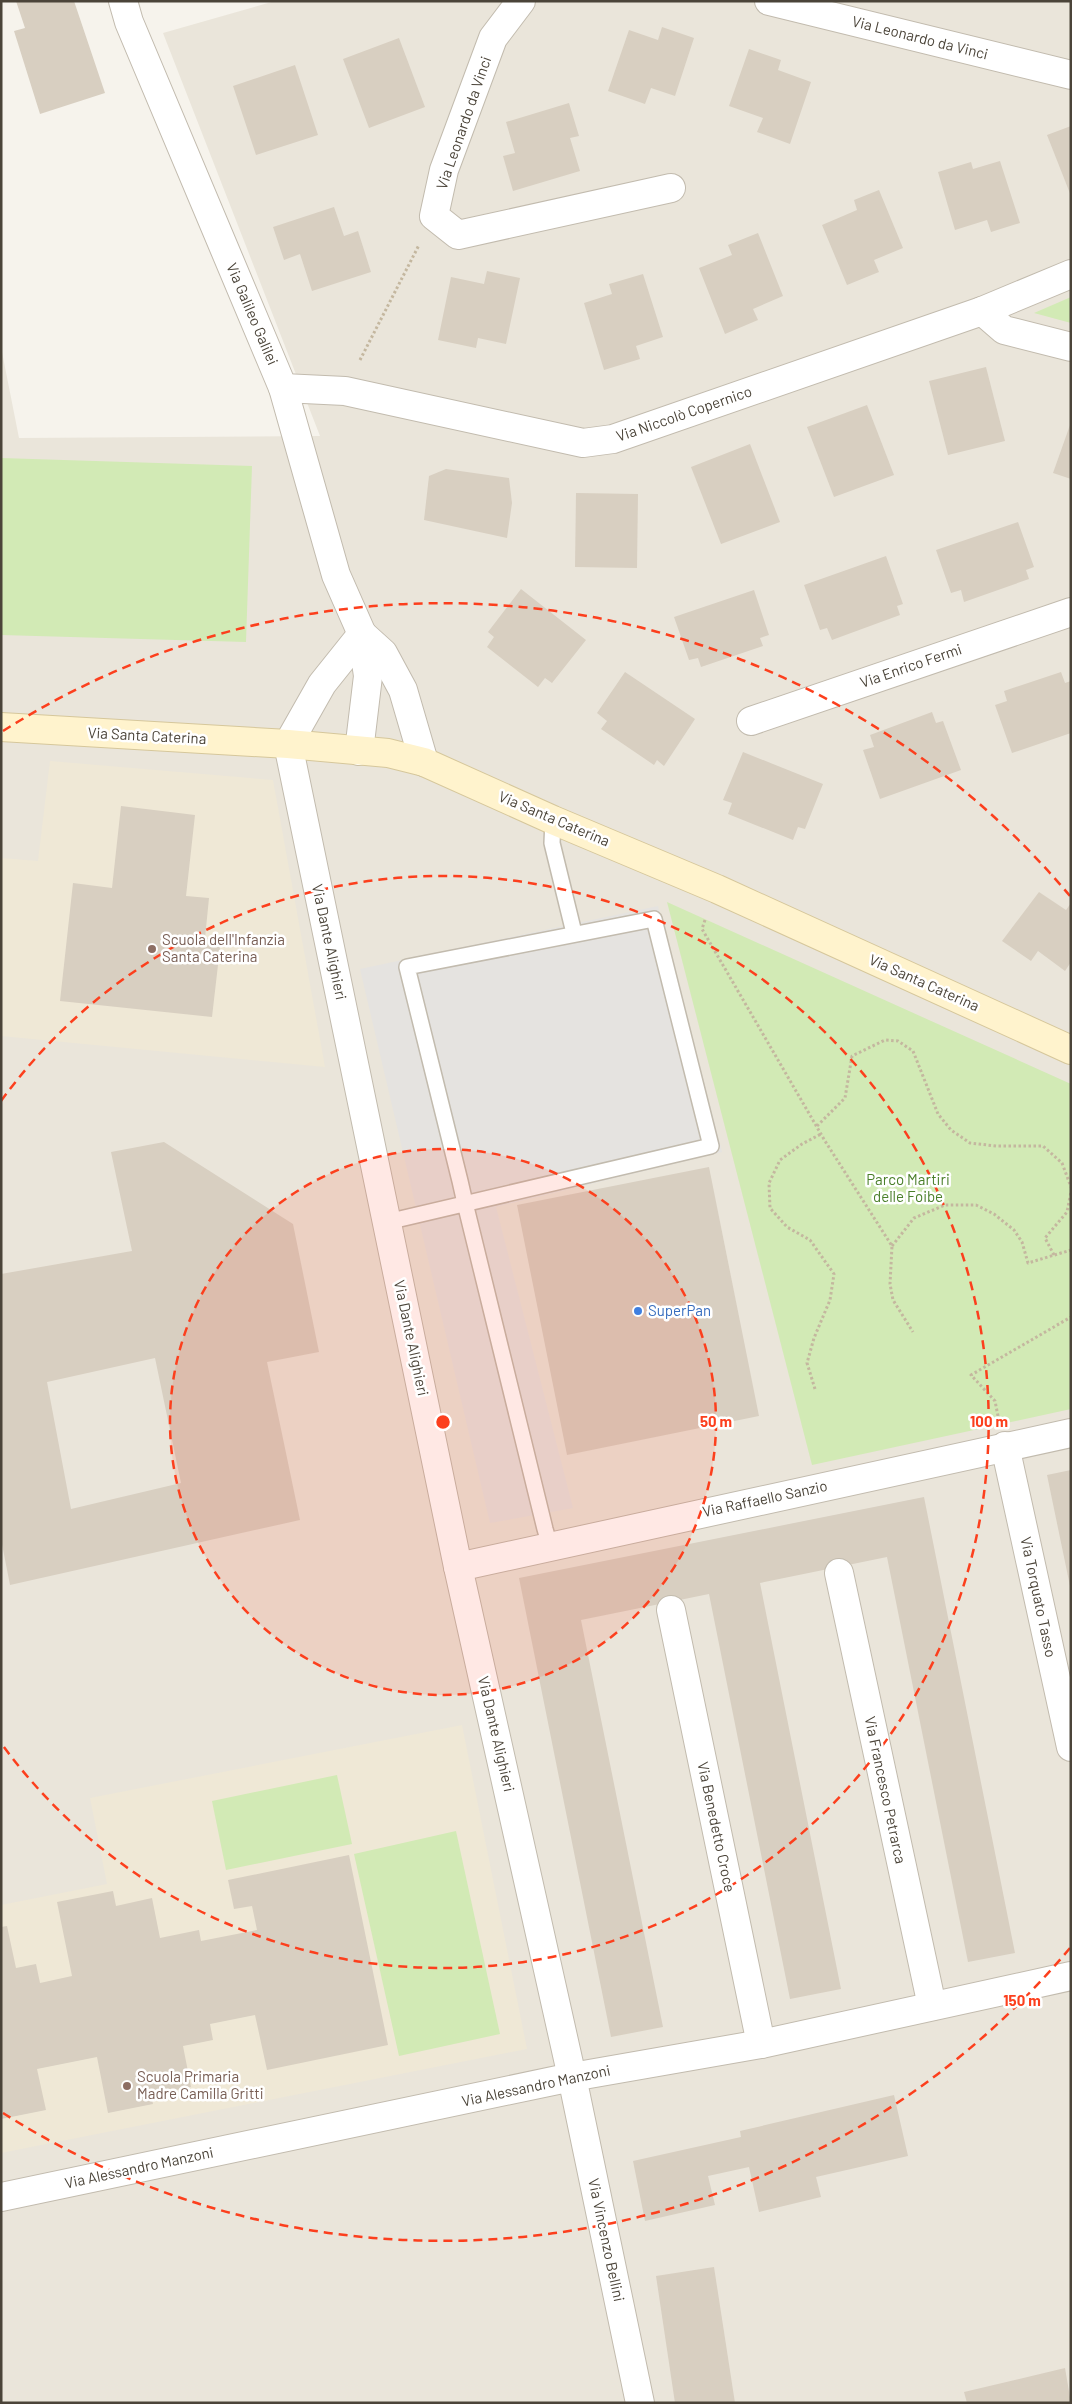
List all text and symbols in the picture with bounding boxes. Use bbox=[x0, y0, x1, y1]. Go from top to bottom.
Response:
street label: Via Leonardo da Vinci bbox=[850, 11, 990, 63]
street label: Via Leonardo da Vinci bbox=[432, 54, 494, 192]
street label: Via Galileo Galilei bbox=[223, 260, 283, 367]
street label: Via Niccolò Copernico bbox=[614, 381, 754, 445]
street label: Via Enrico Fermi bbox=[857, 639, 964, 691]
street label: Via Santa Caterina bbox=[87, 723, 207, 747]
street label: Via Santa Caterina bbox=[496, 787, 613, 850]
street label: Via Dante Alighieri bbox=[309, 882, 351, 1001]
place label: Scuola dell'Infanzia Santa Caterina bbox=[162, 930, 285, 965]
marker: Scuola dell'Infanzia Santa Caterina bbox=[146, 943, 158, 955]
street label: Via Santa Caterina bbox=[866, 950, 982, 1014]
park label: Parco Martiri delle Foibe bbox=[866, 1170, 950, 1205]
street label: Via Dante Alighieri bbox=[391, 1278, 433, 1397]
place label: SuperPan bbox=[648, 1301, 711, 1319]
marker: SuperPan bbox=[632, 1305, 644, 1317]
text: 50 m bbox=[700, 1412, 732, 1430]
text: 100 m bbox=[970, 1412, 1008, 1430]
centre of rings bbox=[434, 1413, 452, 1431]
street label: Via Raffaello Sanzio bbox=[701, 1476, 829, 1520]
street label: Via Torquato Tasso bbox=[1017, 1535, 1061, 1659]
street label: Via Dante Alighieri bbox=[475, 1674, 519, 1793]
street label: Via Francesco Petrarca bbox=[862, 1714, 910, 1865]
street label: Via Benedetto Croce bbox=[694, 1760, 740, 1894]
text: 150 m bbox=[1003, 1991, 1041, 2009]
street label: Via Alessandro Manzoni bbox=[460, 2060, 612, 2110]
place label: Scuola Primaria Madre Camilla Gritti bbox=[137, 2067, 264, 2102]
marker: Scuola Primaria Madre Camilla Gritti bbox=[121, 2080, 133, 2092]
street label: Via Alessandro Manzoni bbox=[63, 2142, 215, 2192]
street label: Via Vincenzo Bellini bbox=[585, 2176, 629, 2303]

